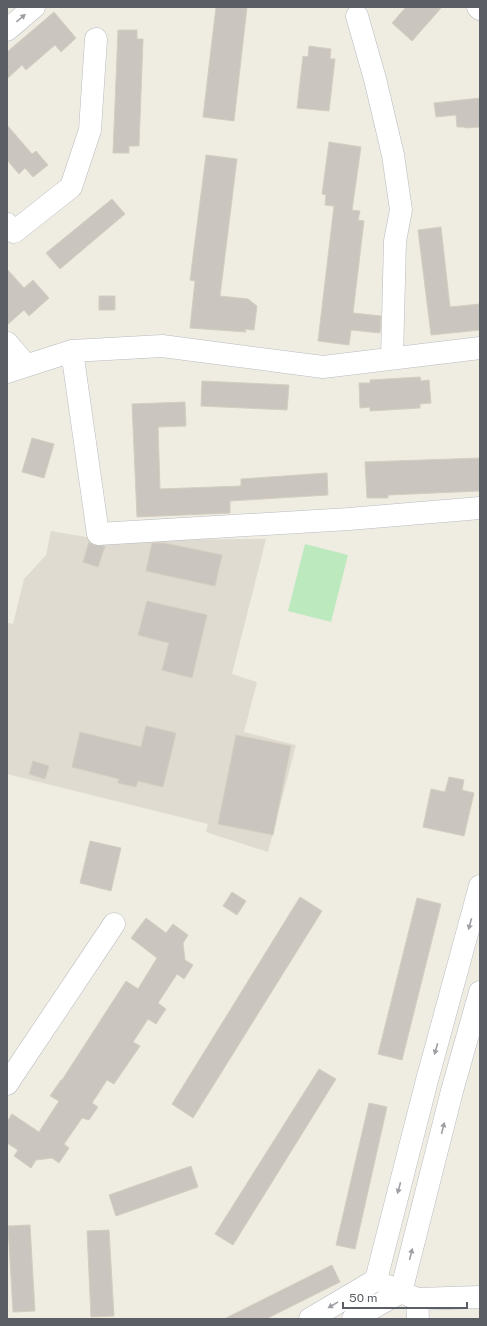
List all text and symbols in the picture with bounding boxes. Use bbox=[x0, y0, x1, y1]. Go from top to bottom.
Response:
one-way arrow bbox=[15, 14, 26, 23]
one-way arrow bbox=[467, 918, 473, 930]
one-way arrow bbox=[433, 1044, 439, 1056]
one-way arrow bbox=[440, 1122, 446, 1134]
one-way arrow bbox=[396, 1182, 402, 1195]
one-way arrow bbox=[408, 1248, 414, 1260]
scale bar bbox=[343, 1284, 467, 1310]
text: 50 m bbox=[349, 1291, 377, 1305]
one-way arrow bbox=[327, 1302, 339, 1309]

